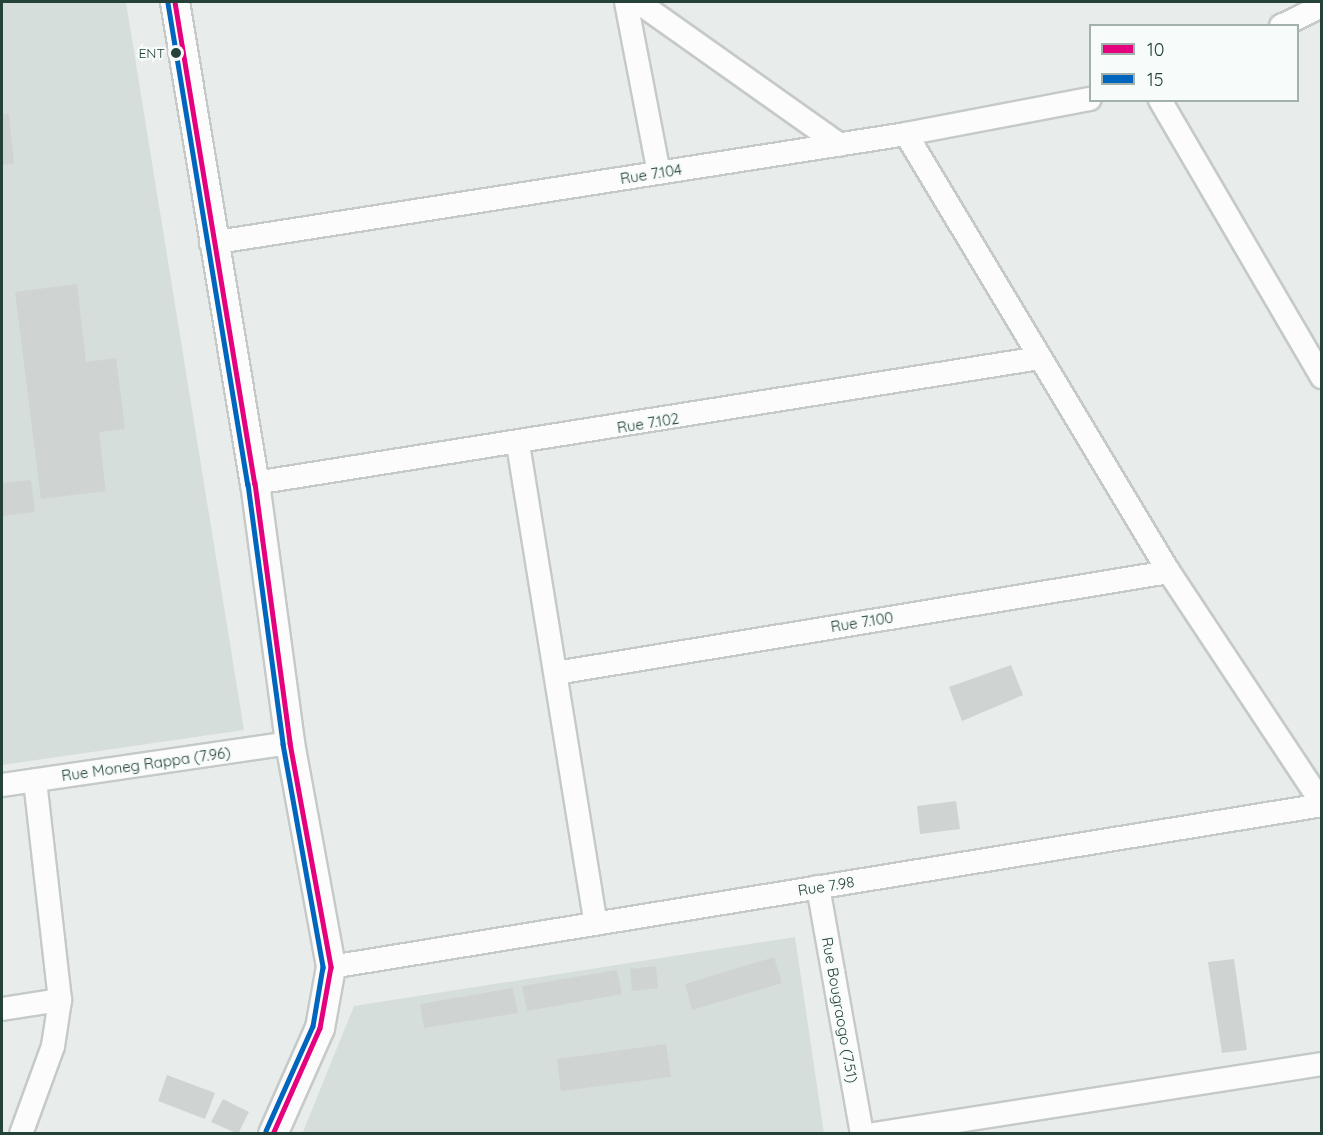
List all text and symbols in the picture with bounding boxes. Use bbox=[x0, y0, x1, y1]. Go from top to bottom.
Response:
legend bbox=[1089, 24, 1299, 102]
text: 10 bbox=[1147, 38, 1164, 61]
place label: ENT bbox=[138, 45, 165, 61]
marker: ENT bbox=[170, 47, 182, 59]
text: 15 bbox=[1147, 68, 1163, 91]
street label: Rue 7.104 bbox=[619, 160, 683, 188]
street label: Rue 7.102 bbox=[616, 409, 680, 437]
street label: Rue 7.100 bbox=[829, 608, 895, 636]
street label: Rue Moneg Rappa (7.96) bbox=[60, 743, 232, 785]
street label: Rue 7.98 bbox=[796, 873, 856, 899]
street label: Rue Bougraogo (7.51) bbox=[818, 936, 862, 1084]

